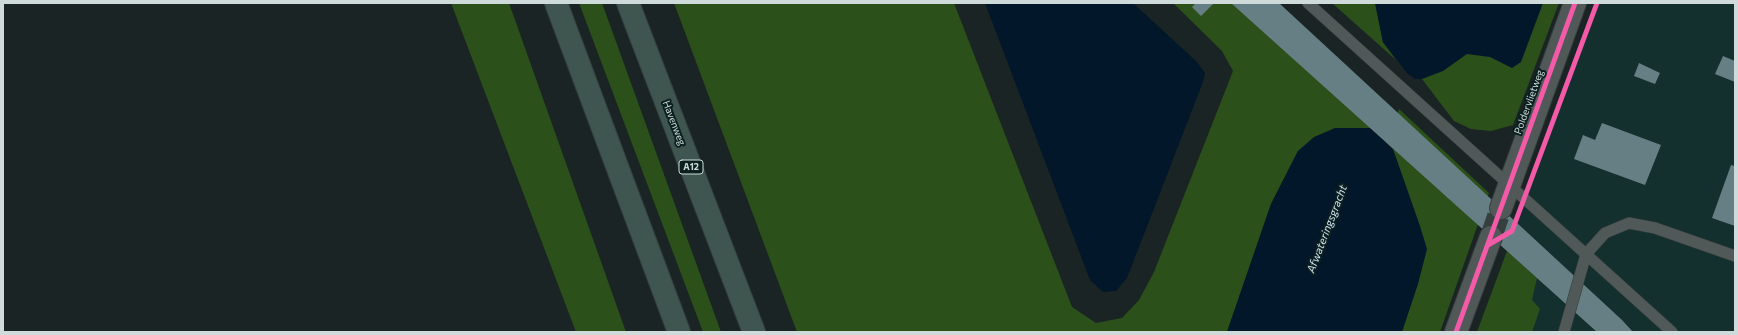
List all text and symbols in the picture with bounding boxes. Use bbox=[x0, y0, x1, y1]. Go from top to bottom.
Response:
street label: Poldervlietweg bbox=[1512, 68, 1546, 136]
street label: Havenweg bbox=[660, 99, 688, 147]
road number: A12 bbox=[679, 160, 703, 174]
water label: Afwateringsgracht bbox=[1304, 183, 1350, 275]

